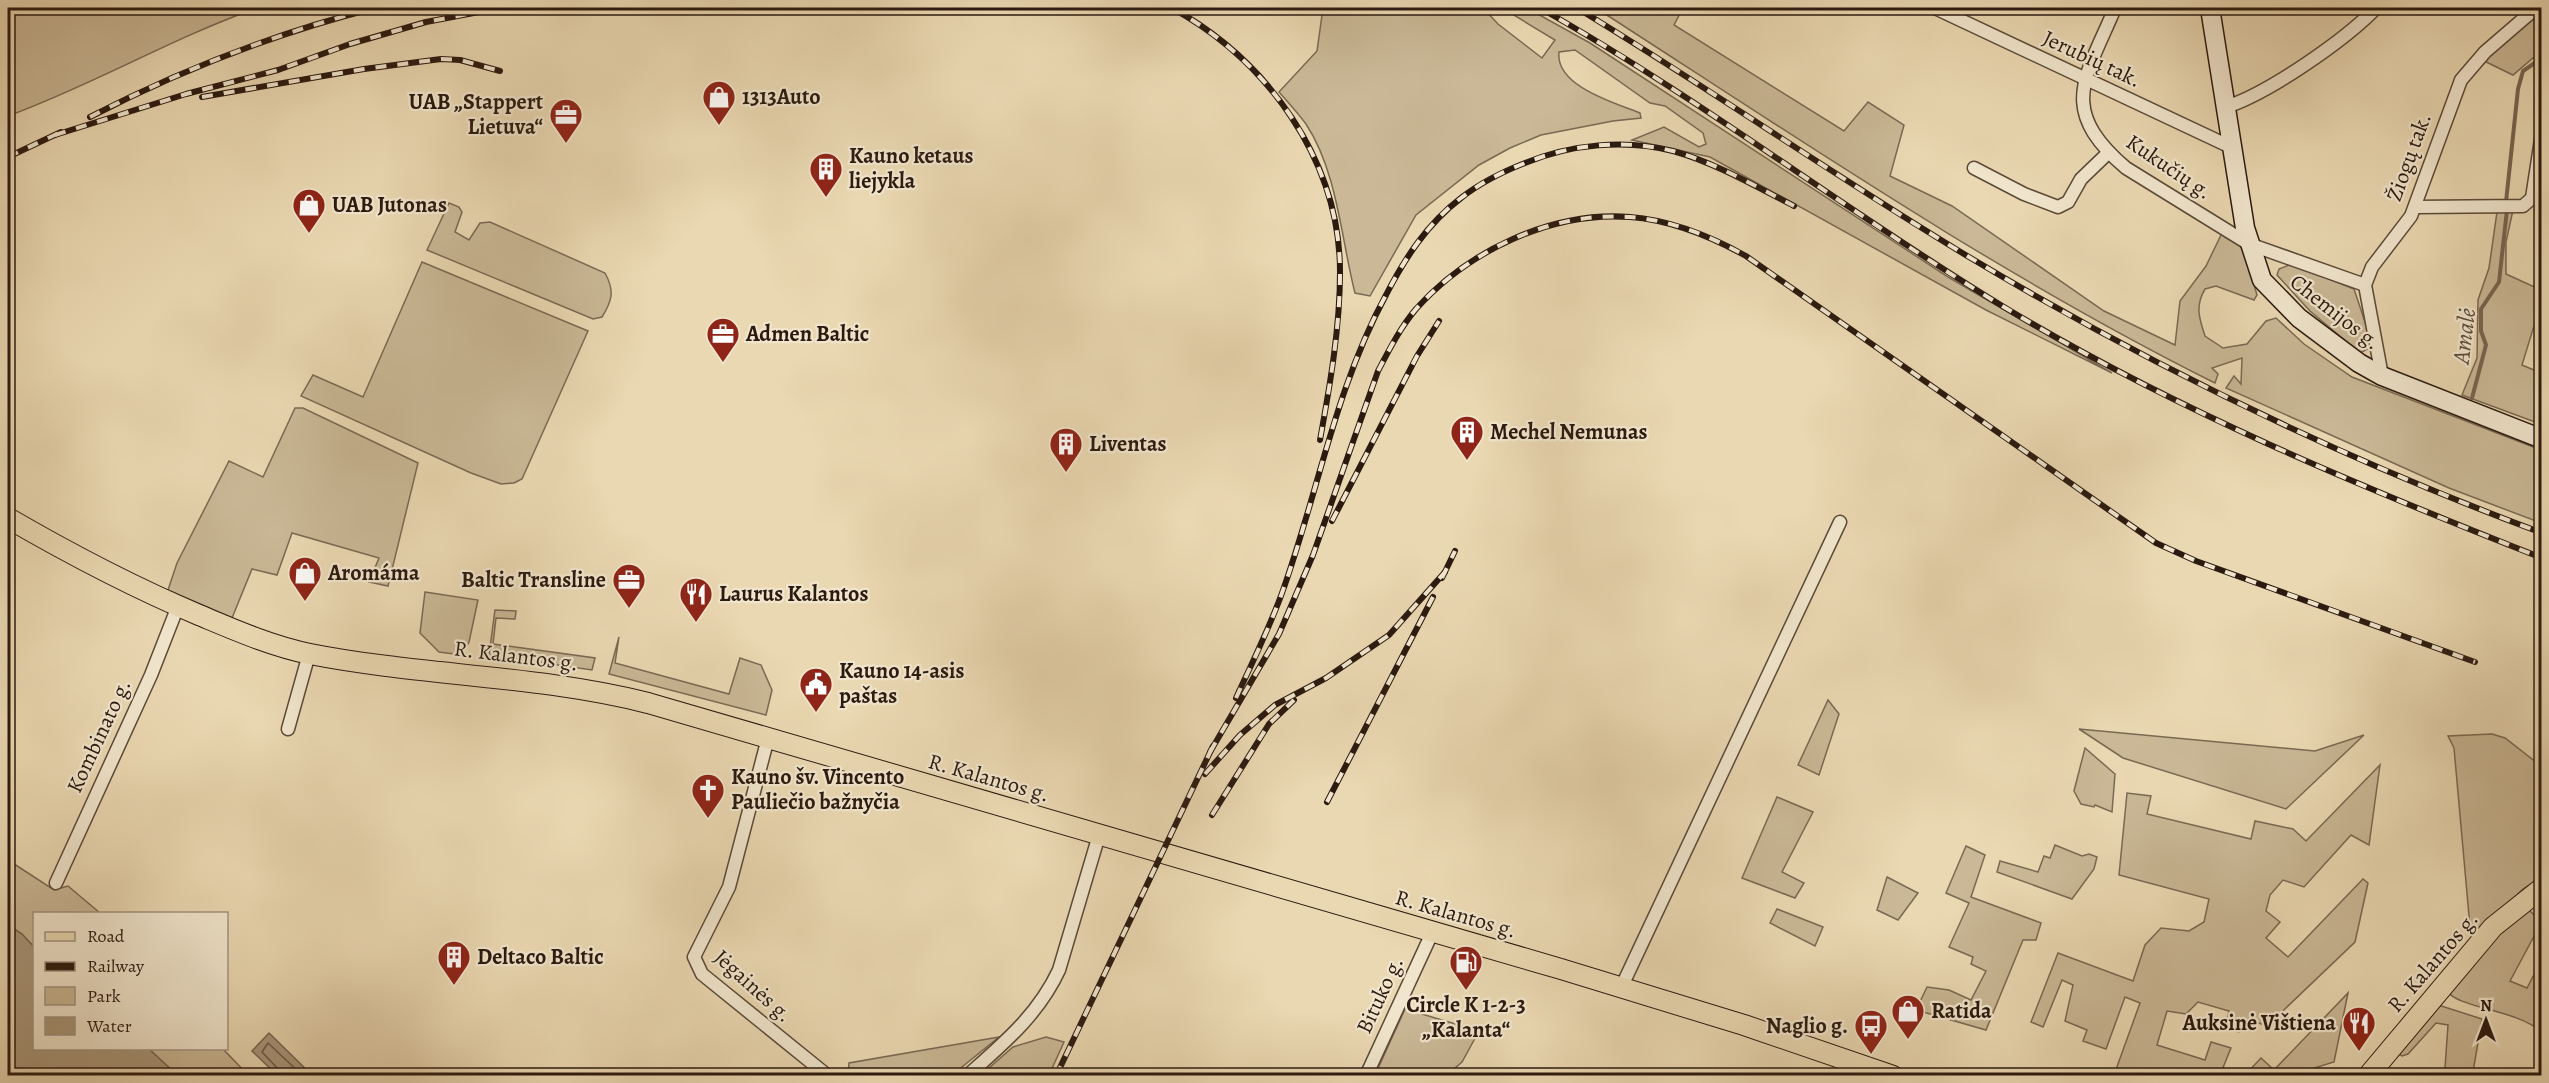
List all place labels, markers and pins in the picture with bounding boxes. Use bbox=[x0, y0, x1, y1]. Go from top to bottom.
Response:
shop icon: 1313Auto bbox=[701, 79, 737, 126]
place label: 1313Auto bbox=[742, 82, 821, 112]
place label: UAB „Stappert Lietuva“ bbox=[409, 87, 544, 142]
office icon: UAB „Stappert Lietuva“ bbox=[548, 97, 584, 144]
place label: Kauno ketaus liejykla bbox=[849, 141, 974, 196]
building icon: Kauno ketaus liejykla bbox=[808, 151, 844, 198]
shop icon: UAB Jutonas bbox=[291, 187, 327, 234]
place label: UAB Jutonas bbox=[332, 190, 447, 220]
office icon: Admen Baltic bbox=[705, 316, 741, 363]
place label: Admen Baltic bbox=[745, 319, 869, 349]
building icon: Mechel Nemunas bbox=[1449, 414, 1485, 461]
place label: Mechel Nemunas bbox=[1490, 417, 1648, 447]
building icon: Liventas bbox=[1048, 426, 1084, 473]
place label: Liventas bbox=[1089, 429, 1167, 459]
shop icon: Aromáma bbox=[287, 555, 323, 602]
place label: Aromáma bbox=[327, 558, 420, 588]
office icon: Baltic Transline bbox=[611, 562, 647, 609]
place label: Baltic Transline bbox=[461, 565, 606, 595]
restaurant icon: Laurus Kalantos bbox=[678, 576, 714, 623]
place label: Laurus Kalantos bbox=[719, 579, 868, 609]
place label: Kauno 14-asis paštas bbox=[839, 656, 964, 711]
public building icon: Kauno 14-asis paštas bbox=[798, 666, 834, 713]
place label: Kauno šv. Vincento Pauliečio bažnyčia bbox=[731, 762, 904, 817]
church icon: Kauno šv. Vincento Pauliečio bažnyčia bbox=[690, 772, 726, 819]
building icon: Deltaco Baltic bbox=[436, 939, 472, 986]
place label: Deltaco Baltic bbox=[477, 942, 604, 972]
fuel station icon: Circle K 1-2-3 „Kalanta“ bbox=[1448, 944, 1484, 991]
place label: Circle K 1-2-3 „Kalanta“ bbox=[1406, 990, 1526, 1045]
shop icon: Ratida bbox=[1890, 993, 1926, 1040]
place label: Ratida bbox=[1931, 996, 1992, 1026]
restaurant icon: Auksinė Vištiena bbox=[2341, 1005, 2377, 1052]
bus stop icon: Naglio g. bbox=[1853, 1008, 1889, 1055]
place label: Auksinė Vištiena bbox=[2182, 1008, 2336, 1038]
place label: Naglio g. bbox=[1766, 1011, 1848, 1041]

